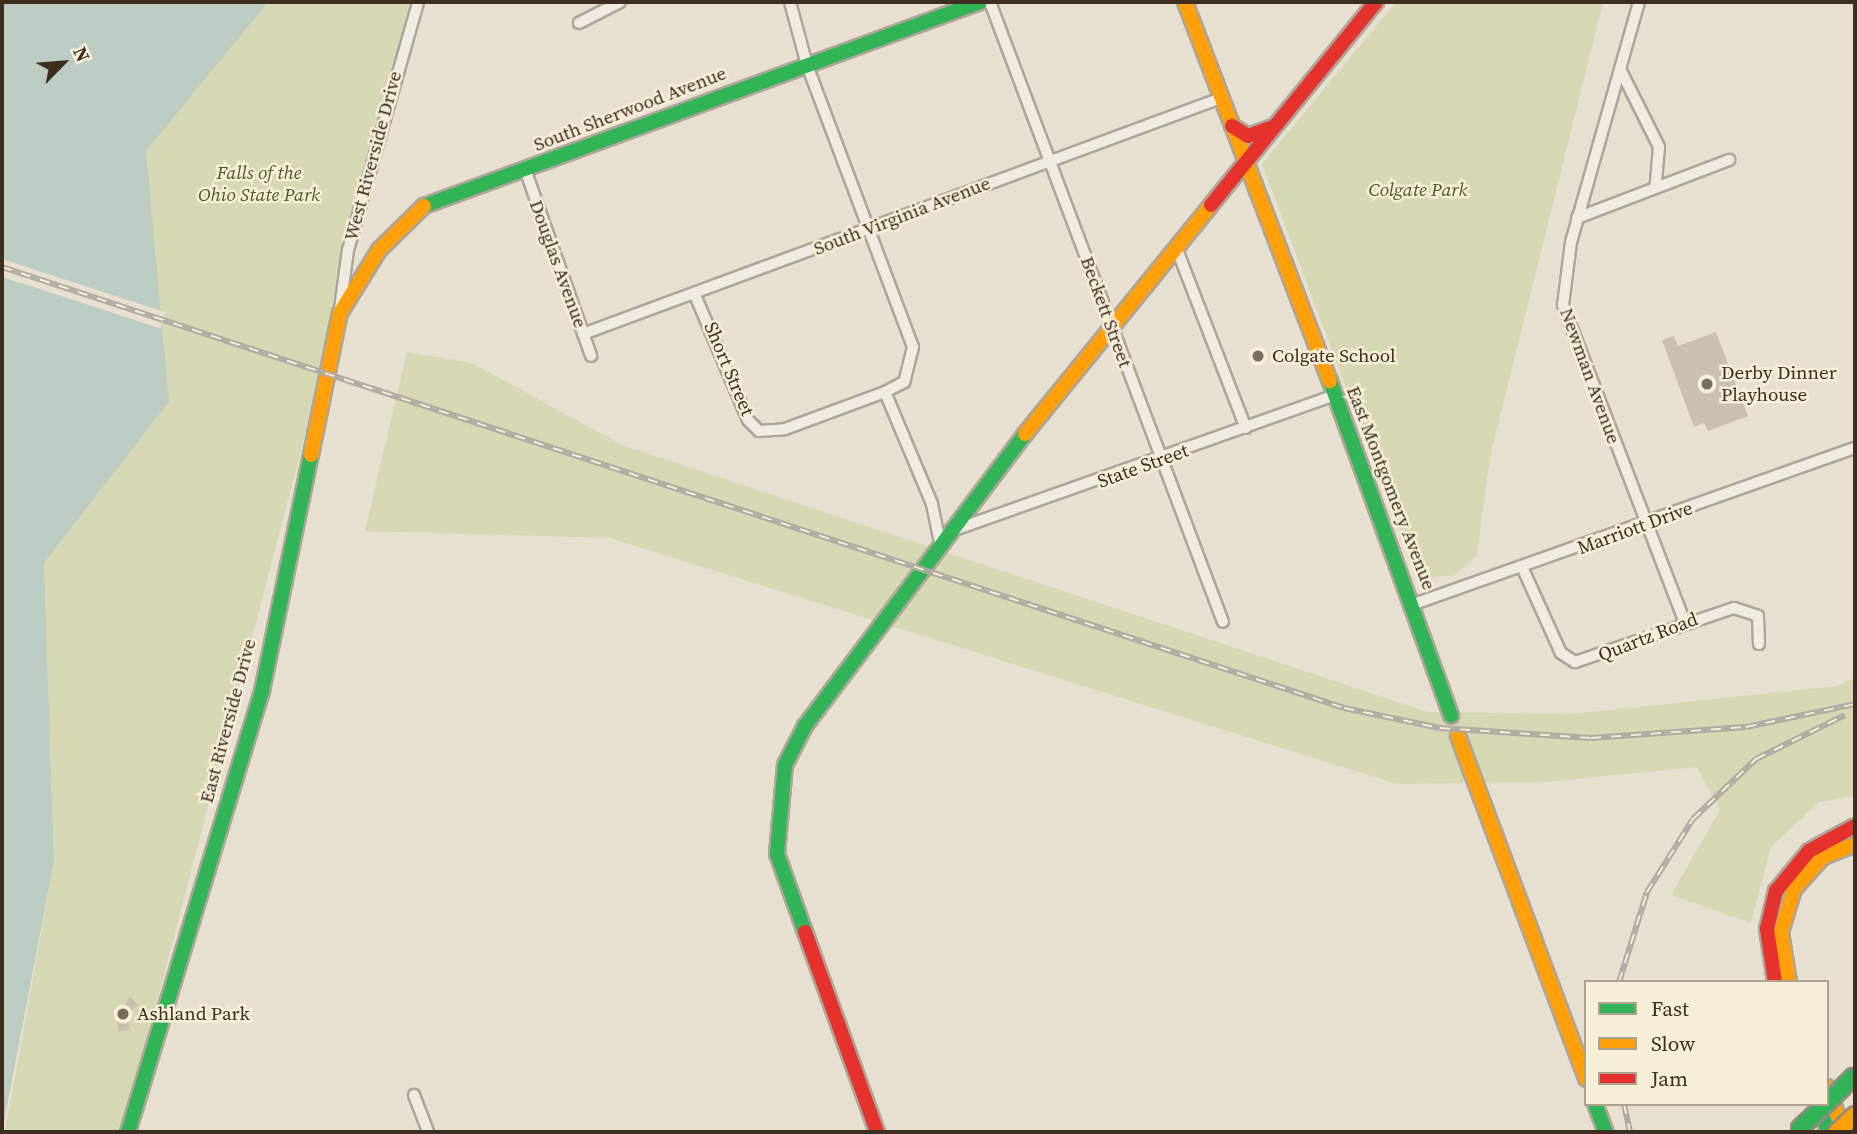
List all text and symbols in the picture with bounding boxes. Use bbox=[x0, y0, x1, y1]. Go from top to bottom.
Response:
north arrow bbox=[28, 28, 98, 98]
text: N bbox=[67, 42, 97, 66]
street label: South Sherwood Avenue bbox=[530, 62, 730, 156]
street label: West Riverside Drive bbox=[339, 69, 407, 243]
park label: Falls of the Ohio State Park bbox=[198, 162, 320, 206]
street label: South Virginia Avenue bbox=[810, 172, 994, 260]
park label: Colgate Park bbox=[1368, 179, 1468, 201]
street label: Douglas Avenue bbox=[524, 197, 592, 331]
street label: Beckett Street bbox=[1075, 253, 1137, 371]
street label: Newman Avenue bbox=[1555, 305, 1625, 447]
street label: Short Street bbox=[699, 319, 759, 419]
place label: Colgate School bbox=[1272, 345, 1396, 367]
marker: Colgate School bbox=[1250, 348, 1266, 364]
place label: Derby Dinner Playhouse bbox=[1721, 362, 1837, 406]
marker: Derby Dinner Playhouse bbox=[1699, 376, 1715, 392]
street label: East Montgomery Avenue bbox=[1342, 383, 1440, 593]
street label: State Street bbox=[1095, 439, 1191, 493]
street label: Marriott Drive bbox=[1574, 497, 1696, 559]
street label: Quartz Road bbox=[1595, 608, 1701, 666]
street label: East Riverside Drive bbox=[195, 636, 261, 806]
legend bbox=[1584, 980, 1829, 1106]
text: Fast bbox=[1651, 994, 1689, 1023]
place label: Ashland Park bbox=[137, 1003, 250, 1025]
marker: Ashland Park bbox=[115, 1006, 131, 1022]
text: Slow bbox=[1651, 1029, 1695, 1058]
text: Jam bbox=[1651, 1064, 1688, 1093]

